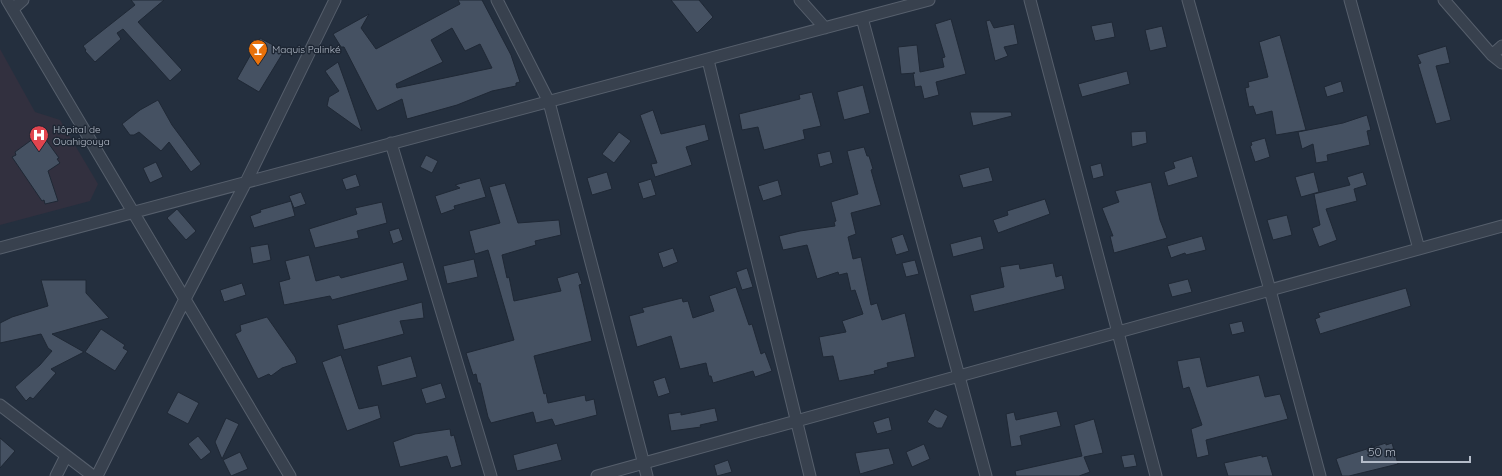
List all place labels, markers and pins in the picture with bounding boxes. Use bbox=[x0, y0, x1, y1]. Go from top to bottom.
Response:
bar icon: Maquis Palinké bbox=[247, 38, 269, 66]
place label: Maquis Palinké bbox=[272, 43, 341, 56]
place label: Hôpital de Ouahigouya bbox=[53, 123, 110, 148]
hospital icon: Hôpital de Ouahigouya bbox=[28, 124, 50, 152]

